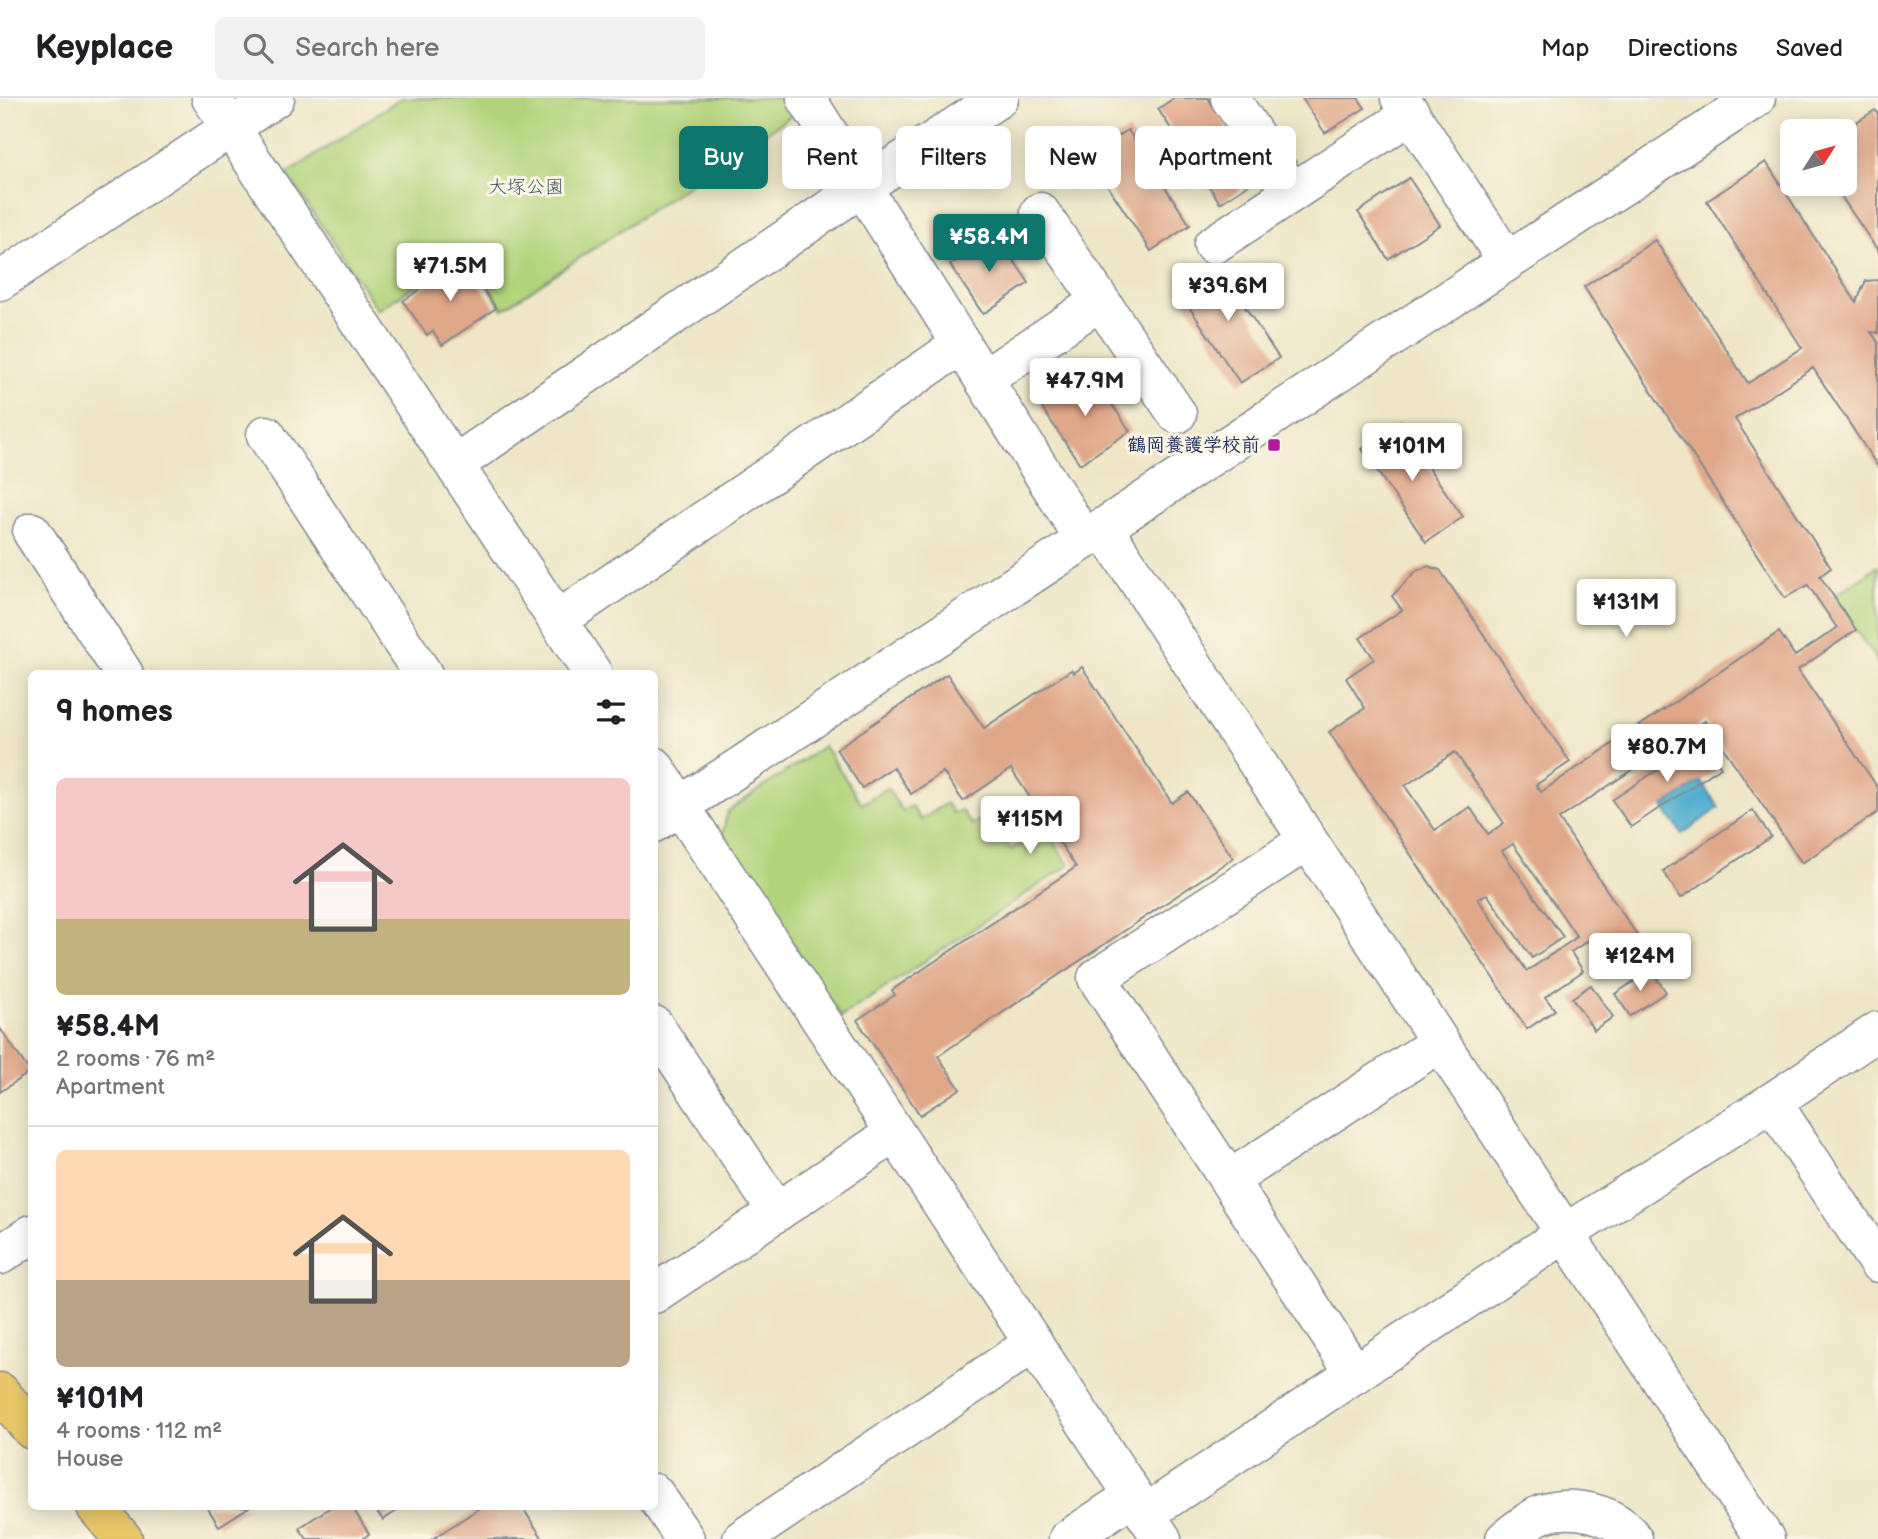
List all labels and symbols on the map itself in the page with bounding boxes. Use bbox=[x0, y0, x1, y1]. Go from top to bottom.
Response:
north arrow bbox=[1780, 119, 1857, 196]
park label: 大塚公園 bbox=[488, 176, 564, 199]
pin: ¥58.4M bbox=[932, 214, 1046, 274]
pin: ¥71.5M bbox=[393, 244, 507, 303]
pin: ¥39.6M bbox=[1171, 264, 1285, 323]
pin: ¥47.9M bbox=[1028, 358, 1142, 418]
pin: ¥101M bbox=[1363, 424, 1461, 483]
place label: 鶴岡養護学校前 bbox=[1127, 434, 1260, 457]
marker: 鶴岡養護学校前 bbox=[1266, 437, 1282, 453]
pin: ¥131M bbox=[1577, 580, 1675, 639]
pin: ¥80.7M bbox=[1610, 724, 1724, 784]
pin: ¥115M bbox=[981, 796, 1079, 856]
pin: ¥124M bbox=[1591, 934, 1689, 993]

